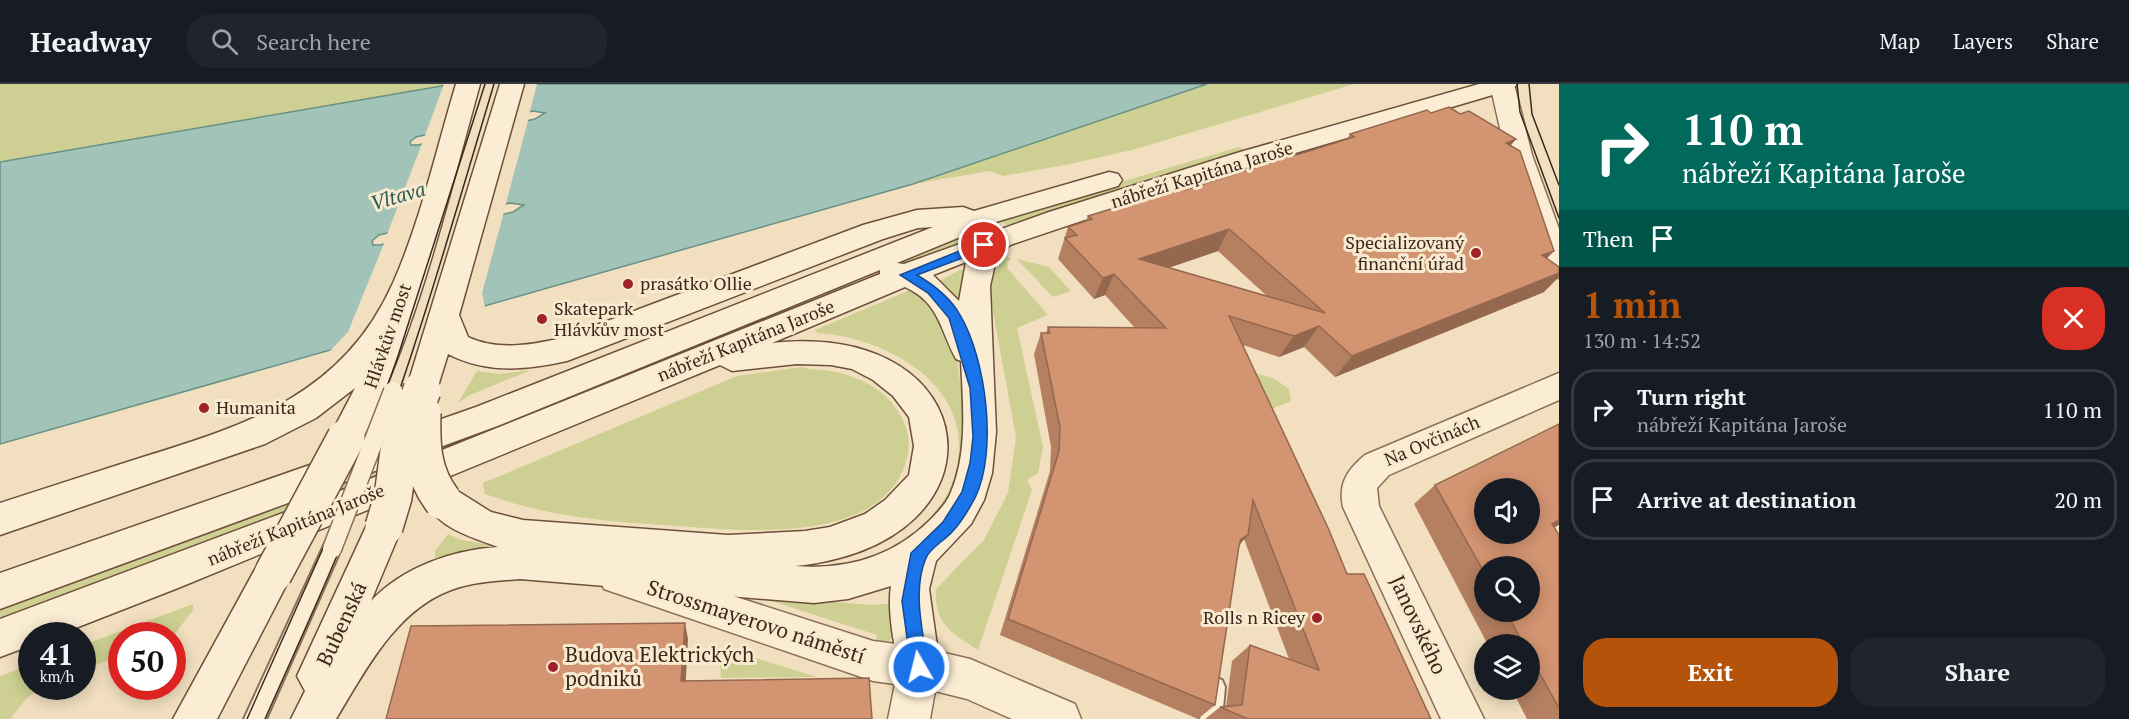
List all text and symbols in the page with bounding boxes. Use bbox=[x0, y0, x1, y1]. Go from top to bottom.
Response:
search box bbox=[187, 14, 607, 68]
text: Headway bbox=[30, 23, 151, 60]
icon: search bbox=[208, 25, 241, 58]
text: Search here bbox=[256, 27, 371, 56]
text: Map bbox=[1879, 27, 1920, 55]
text: Layers bbox=[1953, 27, 2013, 55]
text: Share bbox=[2046, 27, 2099, 55]
text: 110 m bbox=[1682, 101, 1803, 157]
icon: right bbox=[1583, 108, 1661, 186]
street label: nábřeží Kapitána Jaroše bbox=[1108, 135, 1296, 213]
text: nábřeží Kapitána Jaroše bbox=[1682, 155, 1966, 191]
water label: Vltava bbox=[367, 175, 428, 216]
pin bbox=[958, 219, 1009, 270]
icon: arrive bbox=[1646, 222, 1679, 255]
text: Then bbox=[1583, 224, 1634, 253]
icon: arrive bbox=[967, 228, 1000, 261]
place label: Specializovaný finanční úřad bbox=[1345, 230, 1465, 275]
marker: Specializovaný finanční úřad bbox=[1469, 246, 1483, 260]
place label: prasátko Ollie bbox=[640, 271, 752, 295]
marker: prasátko Ollie bbox=[621, 277, 635, 291]
street label: Hlávkův most bbox=[358, 280, 416, 392]
text: 1 min bbox=[1583, 281, 1681, 328]
button: close bbox=[2042, 287, 2105, 350]
street label: nábřeží Kapitána Jaroše bbox=[653, 294, 838, 387]
place label: Skatepark Hlávkův most bbox=[554, 296, 664, 341]
marker: Skatepark Hlávkův most bbox=[535, 312, 549, 326]
text: 130 m · 14:52 bbox=[1583, 327, 1701, 354]
text: Turn right bbox=[1637, 382, 1746, 411]
icon: right bbox=[1586, 393, 1619, 426]
place label: Humanita bbox=[216, 395, 296, 419]
text: 110 m bbox=[2042, 395, 2102, 424]
marker: Humanita bbox=[197, 401, 211, 415]
street label: Na Ovčinách bbox=[1380, 409, 1483, 471]
text: nábřeží Kapitána Jaroše bbox=[1637, 411, 1847, 438]
street label: nábřeží Kapitána Jaroše bbox=[203, 478, 388, 571]
map controls bbox=[1474, 478, 1540, 700]
button: sound bbox=[1474, 478, 1540, 544]
icon: arrive bbox=[1586, 483, 1619, 516]
text: Arrive at destination bbox=[1637, 485, 1856, 514]
text: 20 m bbox=[2054, 485, 2102, 514]
button: search bbox=[1474, 556, 1540, 622]
street label: Janovského bbox=[1384, 570, 1454, 679]
street label: Strossmayerovo náměstí bbox=[644, 573, 870, 670]
street label: Bubenská bbox=[309, 577, 373, 670]
place label: Rolls n Ricey bbox=[1203, 605, 1306, 629]
marker: Rolls n Ricey bbox=[1310, 611, 1324, 625]
speed limit sign: 50 bbox=[108, 622, 186, 700]
text: 41 bbox=[40, 634, 74, 674]
button: layers bbox=[1474, 634, 1540, 700]
position arrow bbox=[887, 635, 951, 699]
button: Exit bbox=[1583, 638, 1838, 707]
button: Share bbox=[1850, 638, 2105, 707]
place label: Budova Elektrických podniků bbox=[565, 640, 754, 692]
marker: Budova Elektrických podniků bbox=[546, 660, 560, 674]
text: km/h bbox=[40, 666, 74, 686]

